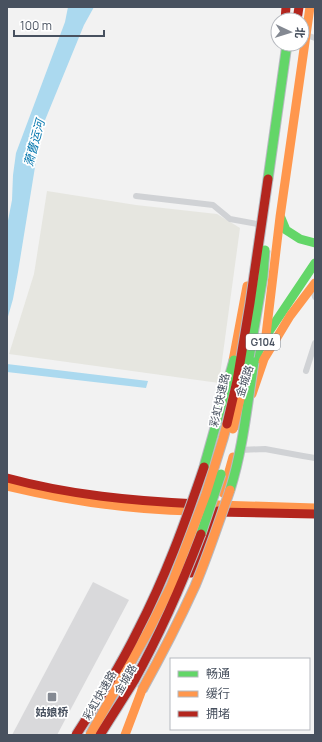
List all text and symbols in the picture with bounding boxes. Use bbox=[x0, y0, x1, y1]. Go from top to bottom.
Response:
scale bar bbox=[14, 12, 104, 38]
north arrow bbox=[270, 12, 310, 52]
text: 100 m bbox=[20, 17, 52, 34]
text: 北 bbox=[293, 27, 308, 39]
water label: 萧曹运河 bbox=[20, 116, 49, 168]
road number: G104 bbox=[246, 334, 280, 350]
street label: 金城路 bbox=[232, 363, 256, 399]
street label: 彩虹快速路 bbox=[206, 372, 232, 428]
legend bbox=[170, 658, 310, 730]
street label: 金城路 bbox=[110, 661, 140, 697]
text: 畅通 bbox=[206, 665, 230, 682]
street label: 彩虹快速路 bbox=[79, 667, 119, 723]
text: 缓行 bbox=[206, 685, 230, 702]
marker: 姑娘桥 bbox=[46, 691, 58, 703]
place label: 姑娘桥 bbox=[36, 704, 69, 719]
text: 拥堵 bbox=[206, 705, 230, 722]

